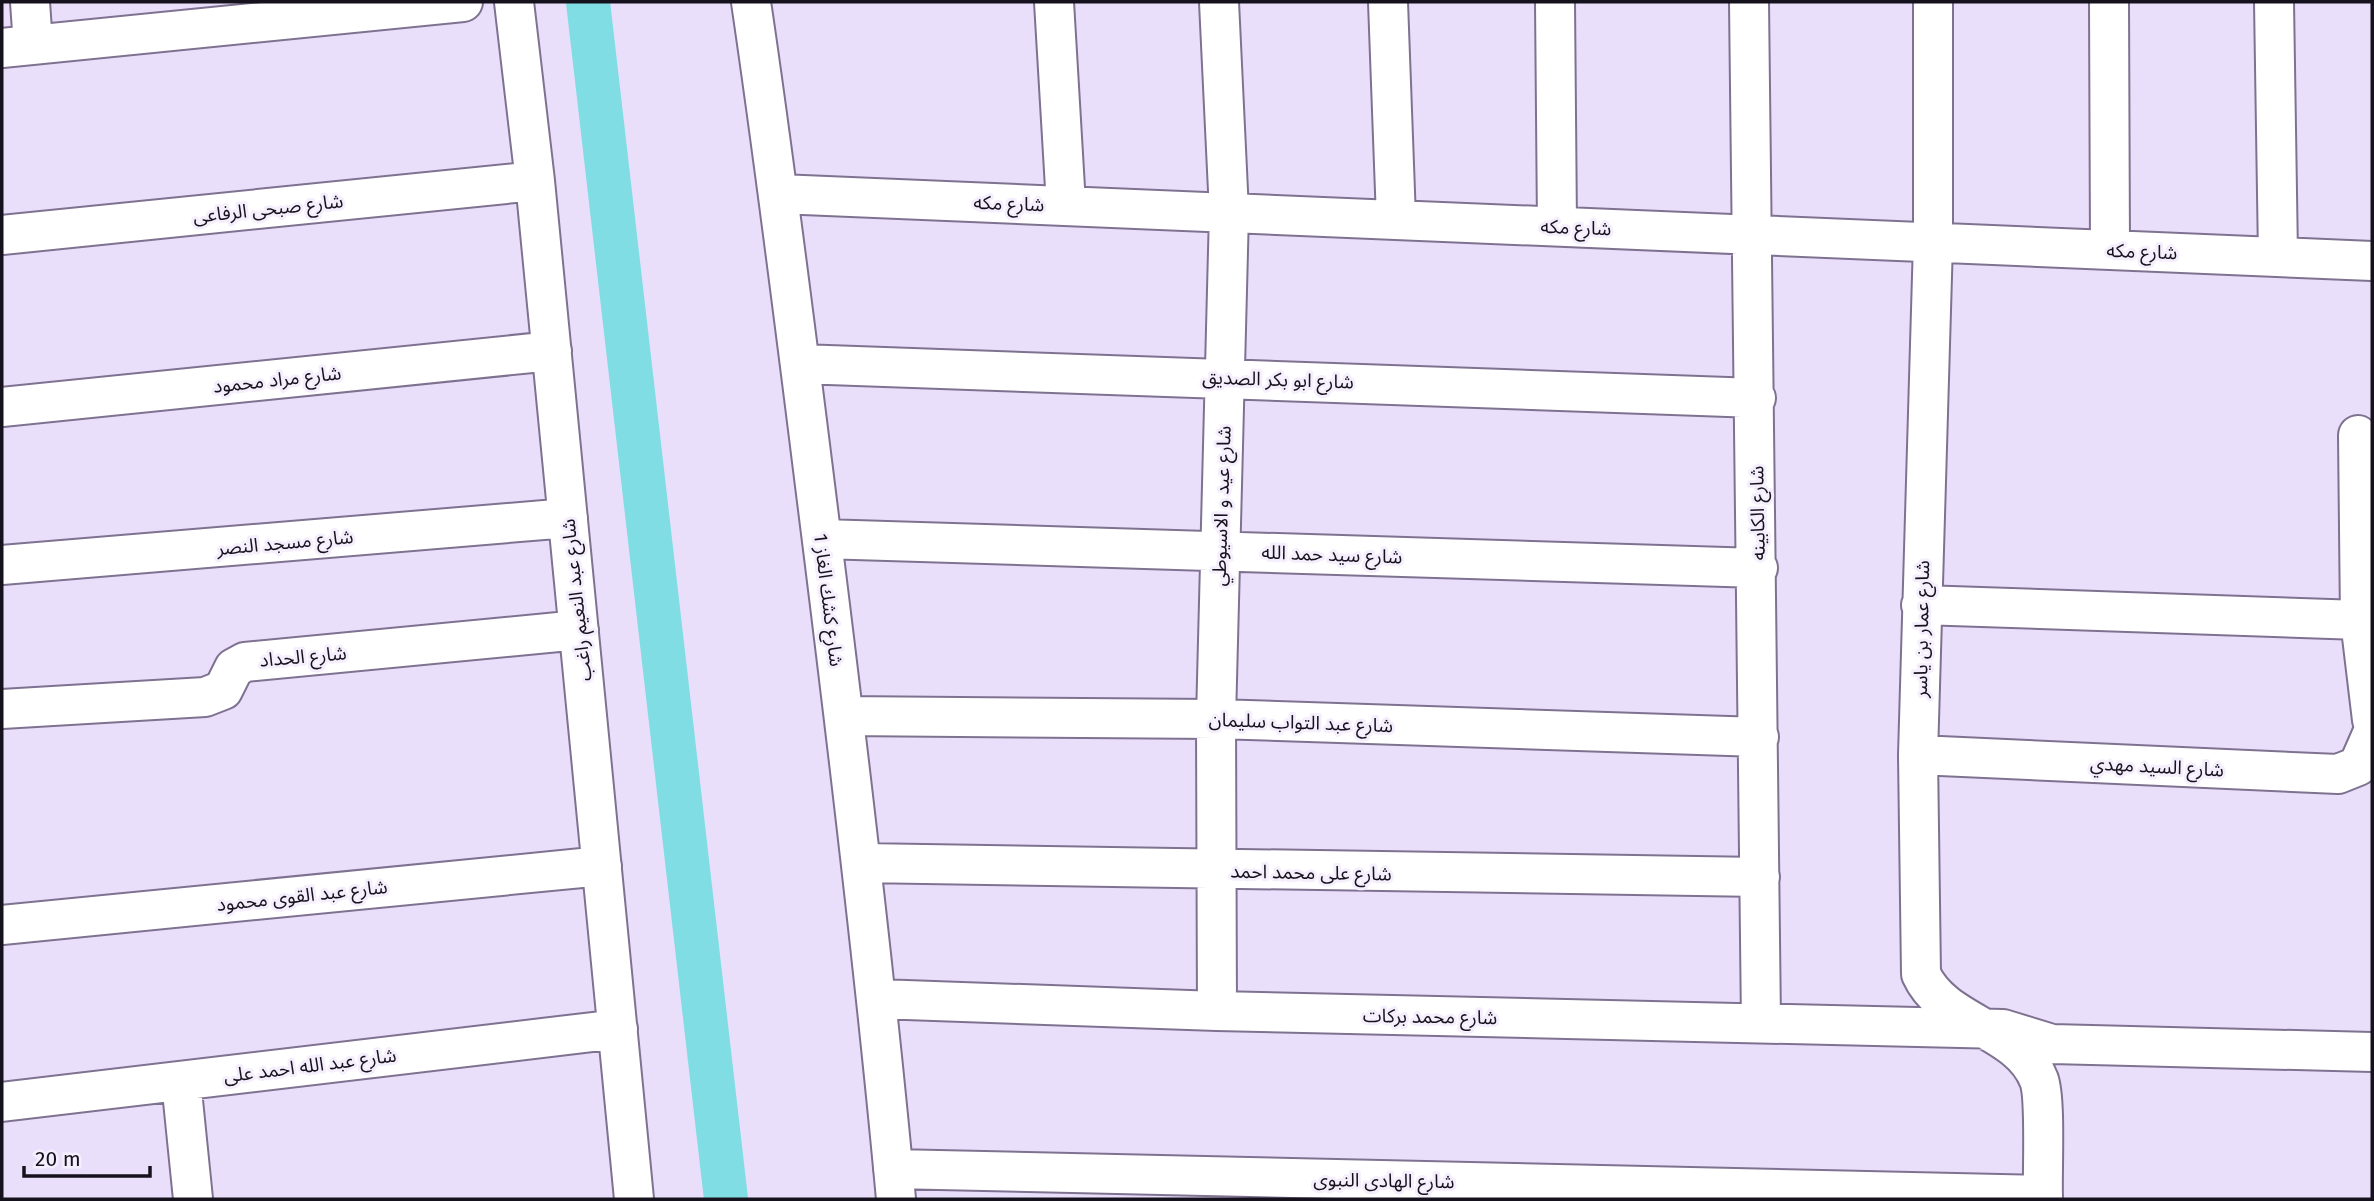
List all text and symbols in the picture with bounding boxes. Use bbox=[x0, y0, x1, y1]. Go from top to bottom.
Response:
street label: شارع صبحى الرفاعى bbox=[192, 189, 344, 230]
street label: شارع مكه bbox=[973, 191, 1045, 218]
street label: شارع مكه bbox=[1540, 215, 1612, 242]
street label: شارع مكه bbox=[2106, 239, 2178, 266]
street label: شارع مراد محمود bbox=[212, 361, 343, 400]
street label: شارع ابو بكر الصديق bbox=[1202, 365, 1354, 396]
street label: شارع عيد و الاسيوطي bbox=[1207, 425, 1239, 587]
street label: شارع الكابينه bbox=[1745, 465, 1772, 561]
street label: شارع عبد النعيم راغب bbox=[557, 517, 599, 682]
street label: شارع مسجد النصر bbox=[215, 525, 354, 562]
street label: شارع كشك الغاز 1 bbox=[807, 532, 848, 668]
street label: شارع سيد حمد الله bbox=[1261, 541, 1403, 570]
street label: شارع عمار بن ياسر bbox=[1909, 560, 1936, 699]
street label: شارع الحداد bbox=[259, 641, 348, 674]
street label: شارع عبد التواب سليمان bbox=[1208, 708, 1394, 739]
street label: شارع السيد مهدي bbox=[2089, 752, 2225, 785]
street label: شارع على محمد احمد bbox=[1230, 860, 1392, 887]
street label: شارع عبد القوى محمود bbox=[215, 875, 389, 918]
street label: شارع محمد بركات bbox=[1363, 1004, 1497, 1031]
street label: شارع عبد الله احمد على bbox=[222, 1043, 398, 1089]
scale bar bbox=[24, 1134, 150, 1178]
text: 20 m bbox=[35, 1146, 81, 1172]
street label: شارع الهادى النبوى bbox=[1313, 1168, 1455, 1195]

